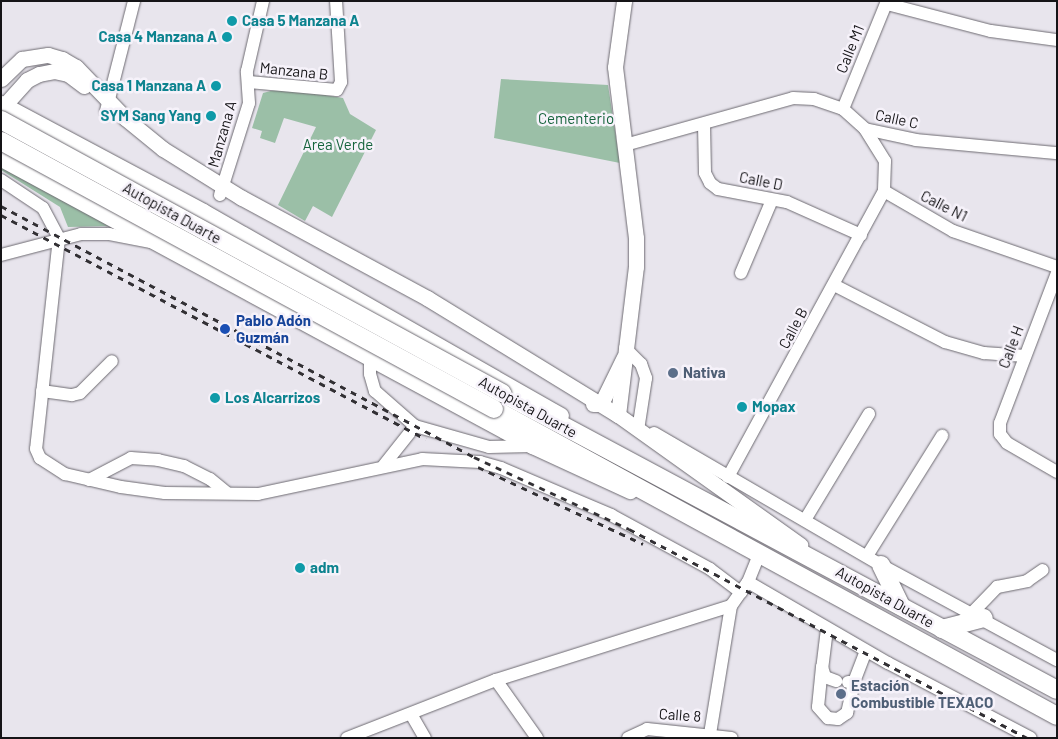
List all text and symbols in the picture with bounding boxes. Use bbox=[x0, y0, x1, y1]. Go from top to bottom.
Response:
place label: Casa 5 Manzana A bbox=[242, 12, 359, 30]
marker: Casa 5 Manzana A bbox=[226, 15, 238, 27]
street label: Calle M1 bbox=[832, 22, 868, 76]
place label: Casa 4 Manzana A bbox=[99, 28, 217, 46]
marker: Casa 4 Manzana A bbox=[221, 31, 233, 43]
street label: Manzana B bbox=[259, 58, 329, 84]
place label: Casa 1 Manzana A bbox=[91, 77, 206, 95]
marker: Casa 1 Manzana A bbox=[210, 80, 222, 92]
street label: Manzana A bbox=[204, 99, 240, 169]
street label: Calle C bbox=[874, 106, 920, 132]
place label: SYM Sang Yang bbox=[100, 107, 201, 125]
marker: SYM Sang Yang bbox=[205, 110, 217, 122]
park label: Cementerio bbox=[538, 110, 614, 128]
park label: Area Verde bbox=[303, 136, 373, 154]
street label: Calle D bbox=[738, 168, 784, 194]
street label: Autopista Duarte bbox=[120, 179, 224, 247]
street label: Calle N1 bbox=[918, 187, 970, 225]
street label: Calle B bbox=[775, 304, 811, 352]
place label: Pablo Adón Guzmán bbox=[236, 311, 311, 346]
marker: Pablo Adón Guzmán bbox=[218, 322, 232, 336]
street label: Calle H bbox=[995, 323, 1027, 371]
place label: Nativa bbox=[683, 364, 726, 382]
marker: Nativa bbox=[667, 367, 679, 379]
street label: Autopista Duarte bbox=[476, 373, 580, 441]
place label: Los Alcarrizos bbox=[225, 389, 320, 407]
marker: Los Alcarrizos bbox=[209, 392, 221, 404]
place label: Mopax bbox=[752, 398, 796, 416]
marker: Mopax bbox=[736, 401, 748, 413]
place label: adm bbox=[310, 559, 339, 577]
marker: adm bbox=[294, 562, 306, 574]
street label: Autopista Duarte bbox=[833, 563, 937, 631]
place label: Estación Combustible TEXACO bbox=[851, 676, 993, 711]
marker: Estación Combustible TEXACO bbox=[835, 688, 847, 700]
street label: Calle 8 bbox=[658, 705, 702, 725]

